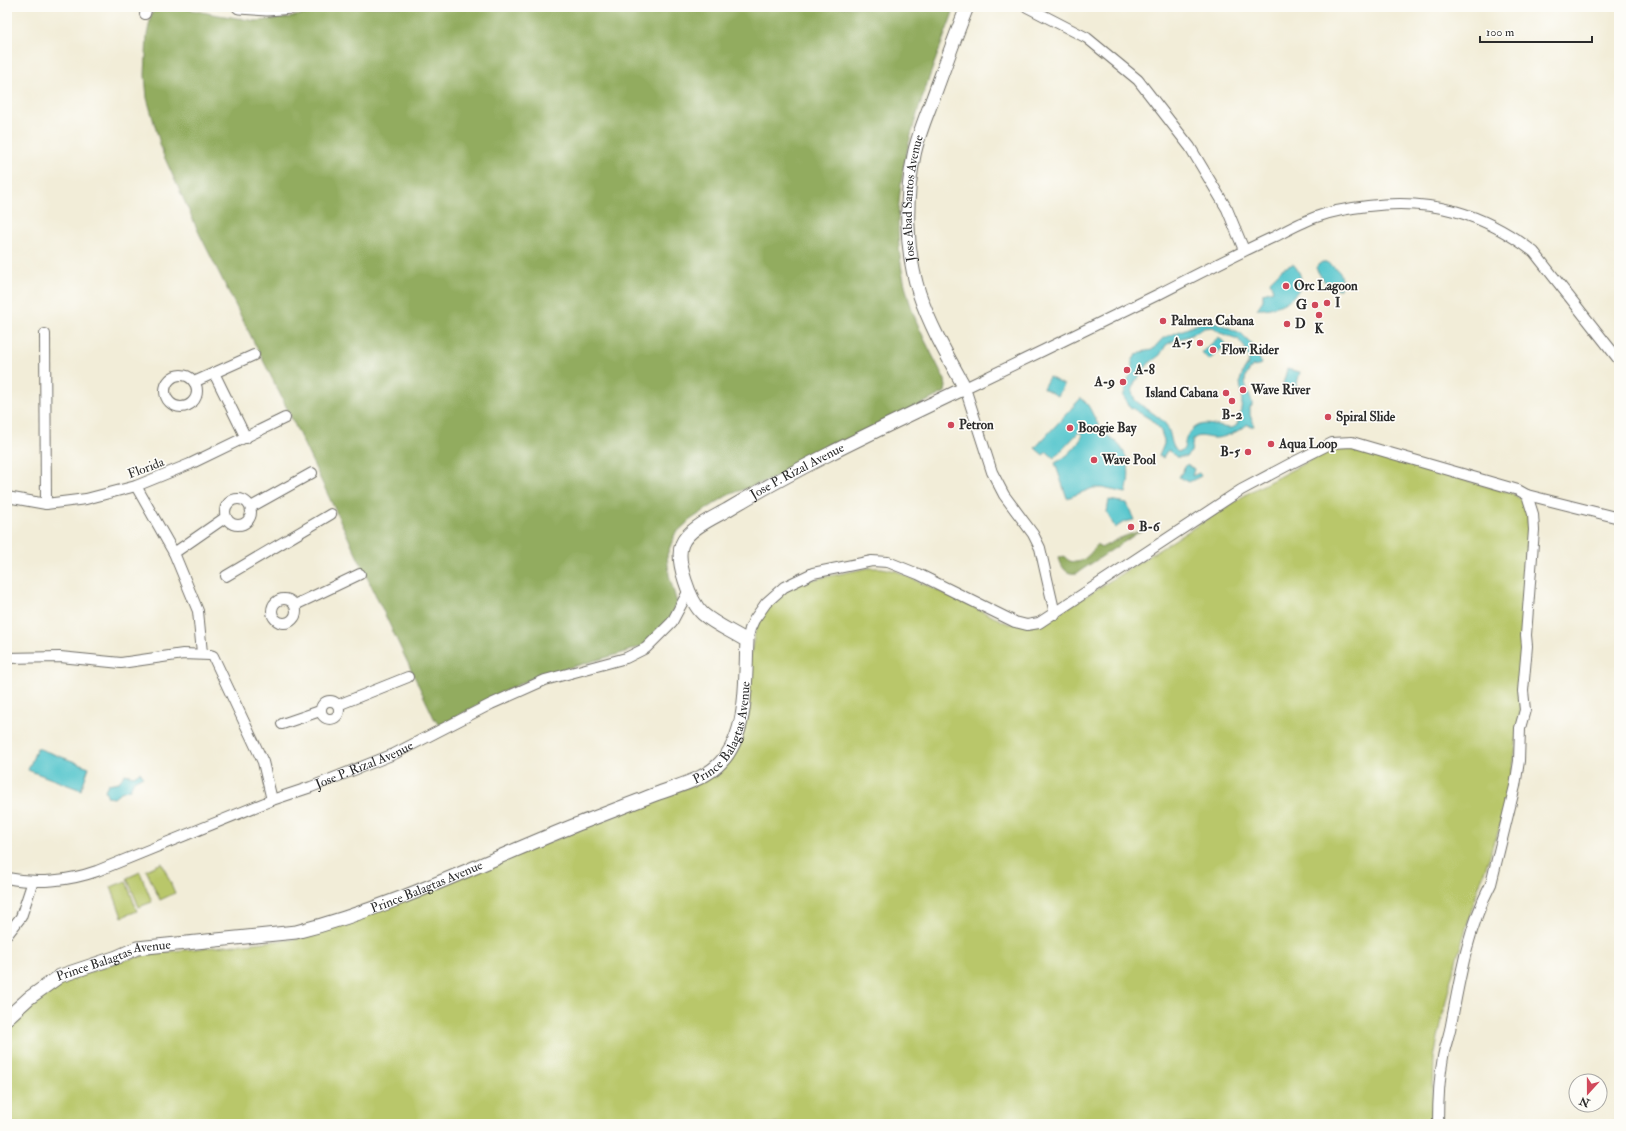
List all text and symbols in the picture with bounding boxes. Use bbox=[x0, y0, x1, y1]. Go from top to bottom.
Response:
scale bar bbox=[1480, 18, 1592, 44]
text: 100 m bbox=[1486, 25, 1515, 40]
street label: Jose Abad Santos Avenue bbox=[900, 132, 927, 264]
place label: Orc Lagoon bbox=[1294, 278, 1358, 295]
marker: Orc Lagoon bbox=[1281, 281, 1291, 291]
place label: I bbox=[1335, 295, 1341, 311]
place label: G bbox=[1296, 297, 1307, 313]
marker: I bbox=[1322, 298, 1332, 308]
marker: G bbox=[1310, 300, 1320, 310]
marker: K bbox=[1314, 310, 1324, 320]
place label: Palmera Cabana bbox=[1171, 313, 1255, 329]
marker: Palmera Cabana bbox=[1158, 316, 1168, 326]
place label: D bbox=[1295, 316, 1306, 332]
marker: D bbox=[1282, 319, 1292, 329]
place label: K bbox=[1314, 321, 1324, 337]
place label: A-5 bbox=[1172, 335, 1192, 351]
marker: A-5 bbox=[1195, 338, 1205, 348]
place label: Flow Rider bbox=[1221, 342, 1280, 358]
marker: Flow Rider bbox=[1208, 345, 1218, 355]
place label: A-8 bbox=[1134, 362, 1155, 378]
marker: A-8 bbox=[1122, 365, 1132, 375]
place label: A-9 bbox=[1094, 374, 1115, 390]
marker: A-9 bbox=[1118, 377, 1128, 387]
place label: Wave River bbox=[1250, 382, 1312, 398]
place label: Island Cabana bbox=[1145, 385, 1219, 401]
marker: Wave River bbox=[1238, 385, 1248, 395]
marker: Island Cabana bbox=[1221, 388, 1231, 398]
marker: B-2 bbox=[1227, 396, 1237, 406]
place label: B-2 bbox=[1222, 407, 1243, 423]
place label: Spiral Slide bbox=[1336, 409, 1396, 426]
marker: Spiral Slide bbox=[1323, 412, 1333, 422]
place label: Petron bbox=[959, 417, 994, 433]
marker: Petron bbox=[946, 420, 956, 430]
place label: Boogie Bay bbox=[1078, 420, 1138, 437]
marker: Boogie Bay bbox=[1065, 423, 1075, 433]
place label: Aqua Loop bbox=[1278, 436, 1338, 453]
street label: Jose P. Rizal Avenue bbox=[746, 439, 848, 503]
marker: Aqua Loop bbox=[1266, 439, 1276, 449]
place label: B-5 bbox=[1220, 444, 1240, 460]
marker: B-5 bbox=[1243, 447, 1253, 457]
place label: Wave Pool bbox=[1101, 452, 1157, 468]
street label: Florida bbox=[126, 454, 167, 482]
marker: Wave Pool bbox=[1089, 455, 1099, 465]
place label: B-6 bbox=[1139, 519, 1161, 535]
marker: B-6 bbox=[1126, 522, 1136, 532]
street label: Prince Balagtas Avenue bbox=[690, 680, 754, 788]
street label: Jose P. Rizal Avenue bbox=[312, 737, 416, 793]
street label: Prince Balagtas Avenue bbox=[368, 857, 486, 916]
street label: Prince Balagtas Avenue bbox=[54, 937, 172, 985]
north arrow bbox=[1568, 1073, 1608, 1113]
text: N bbox=[1577, 1094, 1592, 1110]

